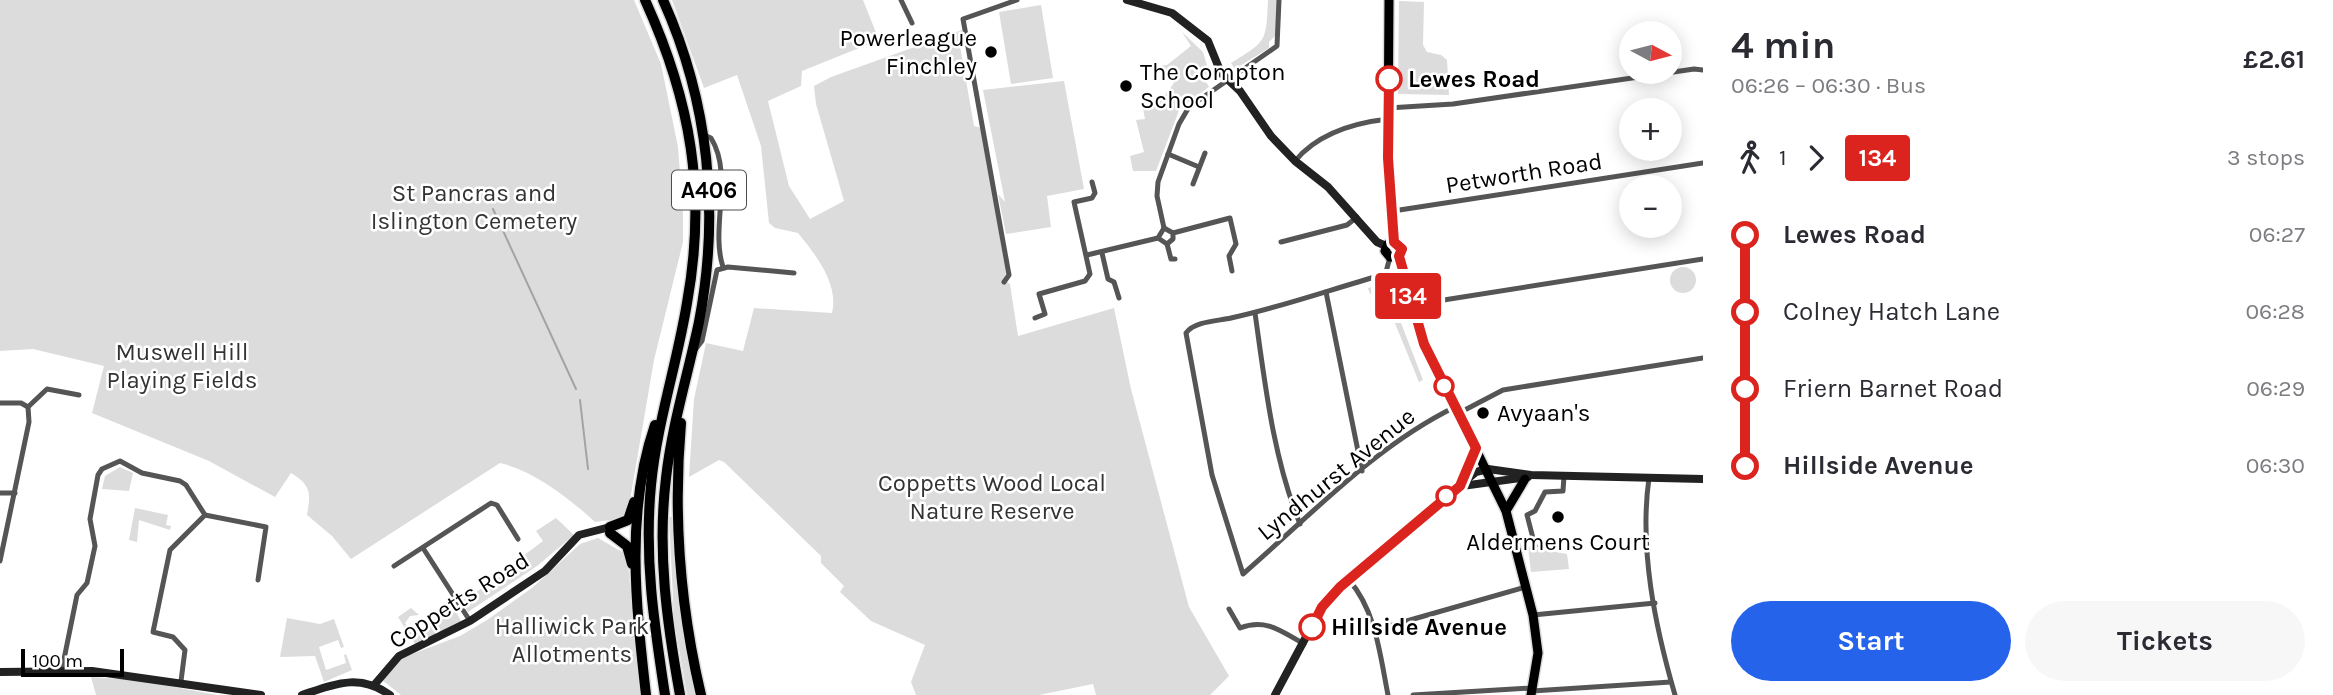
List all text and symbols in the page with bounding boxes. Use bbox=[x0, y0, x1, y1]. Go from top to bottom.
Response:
north arrow bbox=[1619, 21, 1682, 84]
map controls bbox=[1619, 21, 1682, 238]
text: 4 min bbox=[1731, 23, 1835, 68]
place label: Powerleague Finchley bbox=[840, 24, 977, 80]
marker: Powerleague Finchley bbox=[983, 44, 999, 60]
text: £2.61 bbox=[2243, 44, 2305, 75]
place label: The Compton School bbox=[1140, 58, 1285, 114]
place label: Lewes Road bbox=[1408, 65, 1540, 93]
marker: Lewes Road bbox=[1376, 66, 1402, 92]
text: 06:26 – 06:30 · Bus bbox=[1731, 72, 1926, 99]
marker: The Compton School bbox=[1118, 78, 1134, 94]
button: + bbox=[1619, 98, 1682, 161]
icon: walk bbox=[1731, 139, 1769, 177]
icon: forward bbox=[1797, 139, 1835, 177]
text: 1 bbox=[1779, 144, 1787, 171]
text: 134 bbox=[1859, 144, 1896, 172]
text: 3 stops bbox=[2227, 144, 2305, 171]
street label: Petworth Road bbox=[1444, 147, 1604, 199]
road number: A406 bbox=[672, 170, 746, 210]
button: − bbox=[1619, 175, 1682, 238]
park label: St Pancras and Islington Cemetery bbox=[371, 179, 577, 235]
text: Lewes Road bbox=[1783, 219, 1926, 250]
text: 06:27 bbox=[2249, 221, 2305, 248]
line badge: 134 bbox=[1368, 273, 1448, 319]
text: 134 bbox=[1389, 282, 1427, 310]
text: Colney Hatch Lane bbox=[1783, 296, 2000, 327]
text: 06:28 bbox=[2245, 298, 2305, 325]
park label: Muswell Hill Playing Fields bbox=[107, 338, 257, 394]
text: Friern Barnet Road bbox=[1783, 373, 2003, 404]
text: 06:29 bbox=[2246, 375, 2305, 402]
unlabelled marker bbox=[1434, 376, 1454, 396]
place label: Avyaan's bbox=[1497, 399, 1590, 427]
street label: Lyndhurst Avenue bbox=[1252, 402, 1420, 546]
marker: Avyaan's bbox=[1475, 405, 1491, 421]
text: Hillside Avenue bbox=[1783, 450, 1974, 481]
text: 06:30 bbox=[2246, 452, 2305, 479]
park label: Coppetts Wood Local Nature Reserve bbox=[878, 469, 1106, 525]
unlabelled marker bbox=[1436, 486, 1456, 506]
marker: Aldermens Court bbox=[1550, 509, 1566, 525]
place label: Aldermens Court bbox=[1466, 528, 1650, 556]
street label: Coppetts Road bbox=[384, 546, 534, 654]
button: Start bbox=[1731, 601, 2011, 681]
button: Tickets bbox=[2025, 601, 2305, 681]
park label: Halliwick Park Allotments bbox=[495, 612, 649, 668]
place label: Hillside Avenue bbox=[1331, 613, 1507, 641]
marker: Hillside Avenue bbox=[1299, 614, 1325, 640]
scale bar bbox=[21, 646, 124, 678]
text: 100 m bbox=[32, 650, 83, 672]

